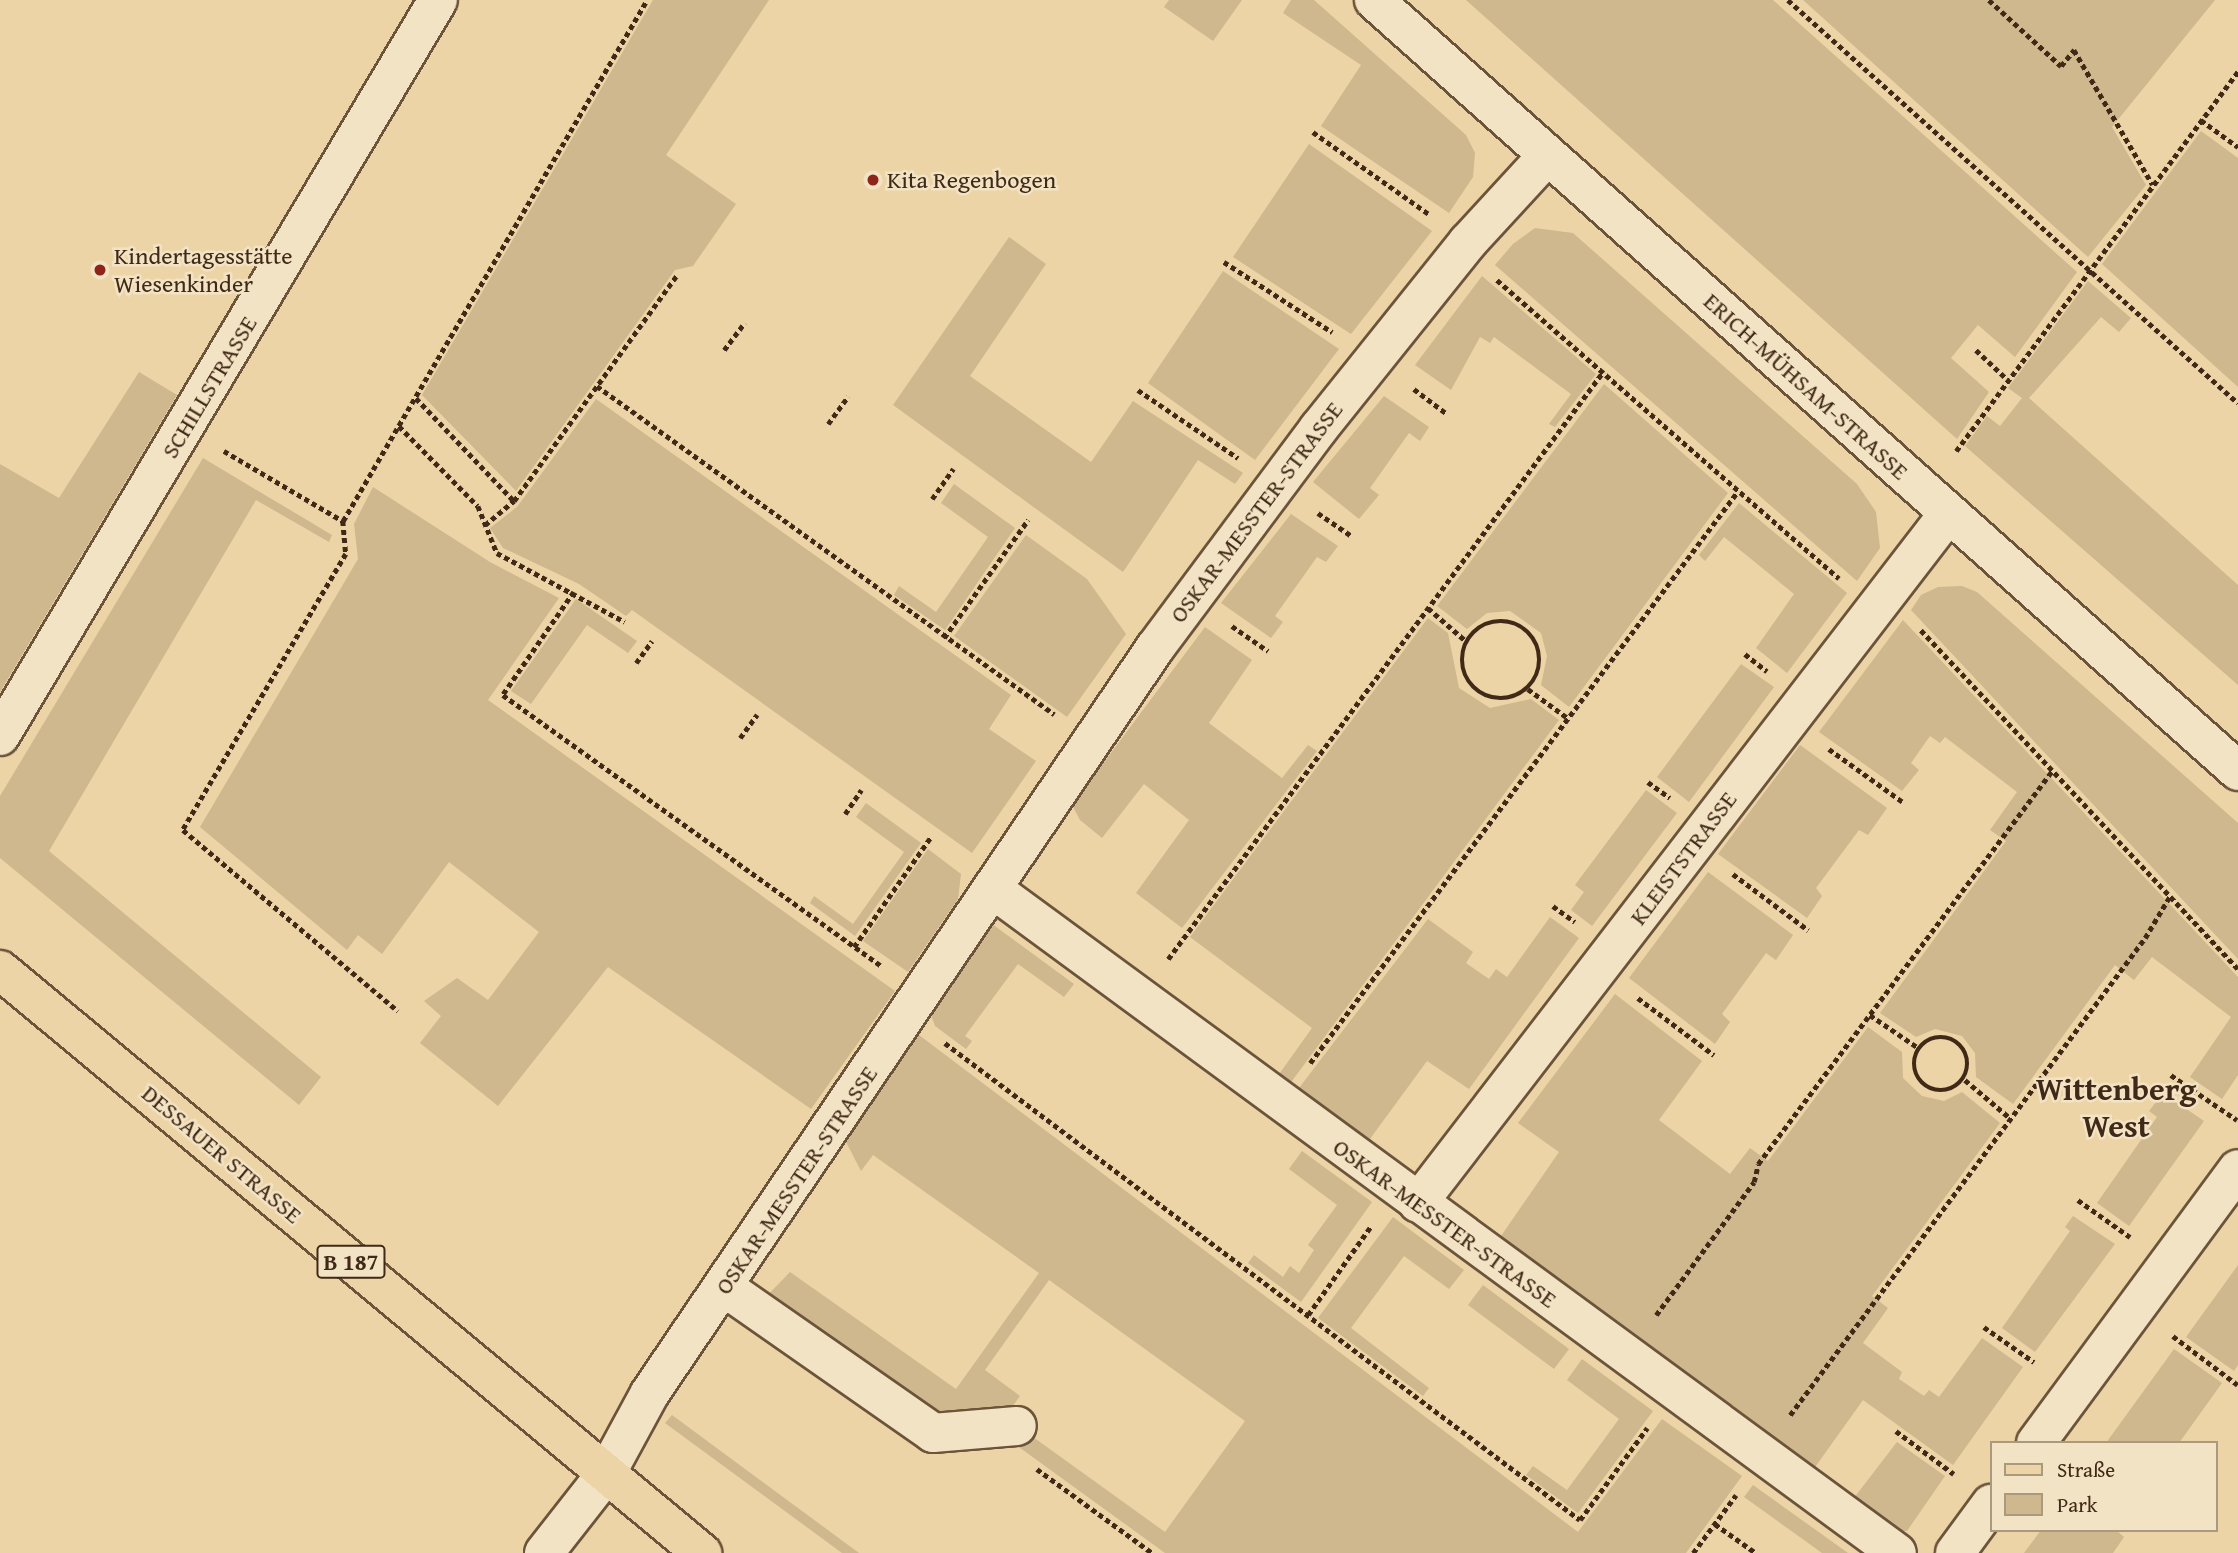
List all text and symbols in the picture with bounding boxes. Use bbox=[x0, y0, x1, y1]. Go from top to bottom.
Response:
place label: Kita Regenbogen bbox=[887, 166, 1056, 194]
marker: Kita Regenbogen bbox=[865, 172, 881, 188]
place label: Kindertagesstätte Wiesenkinder bbox=[114, 242, 292, 298]
marker: Kindertagesstätte Wiesenkinder bbox=[92, 262, 108, 278]
street label: ERICH-MÜHSAM-STRASSE bbox=[1698, 287, 1914, 485]
street label: SCHILLSTRASSE bbox=[155, 311, 263, 463]
street label: OSKAR-MESSTER-STRASSE bbox=[1164, 396, 1348, 628]
street label: KLEISTSTRASSE bbox=[1623, 786, 1743, 930]
street label: OSKAR-MESSTER-STRASSE bbox=[709, 1060, 883, 1300]
district label: Wittenberg West bbox=[2036, 1071, 2196, 1146]
street label: DESSAUER STRASSE bbox=[136, 1079, 308, 1229]
street label: OSKAR-MESSTER-STRASSE bbox=[1328, 1132, 1562, 1314]
road number: B 187 bbox=[316, 1242, 386, 1282]
legend bbox=[1990, 1441, 2217, 1532]
text: Straße bbox=[2057, 1454, 2115, 1485]
text: Park bbox=[2057, 1489, 2098, 1520]

